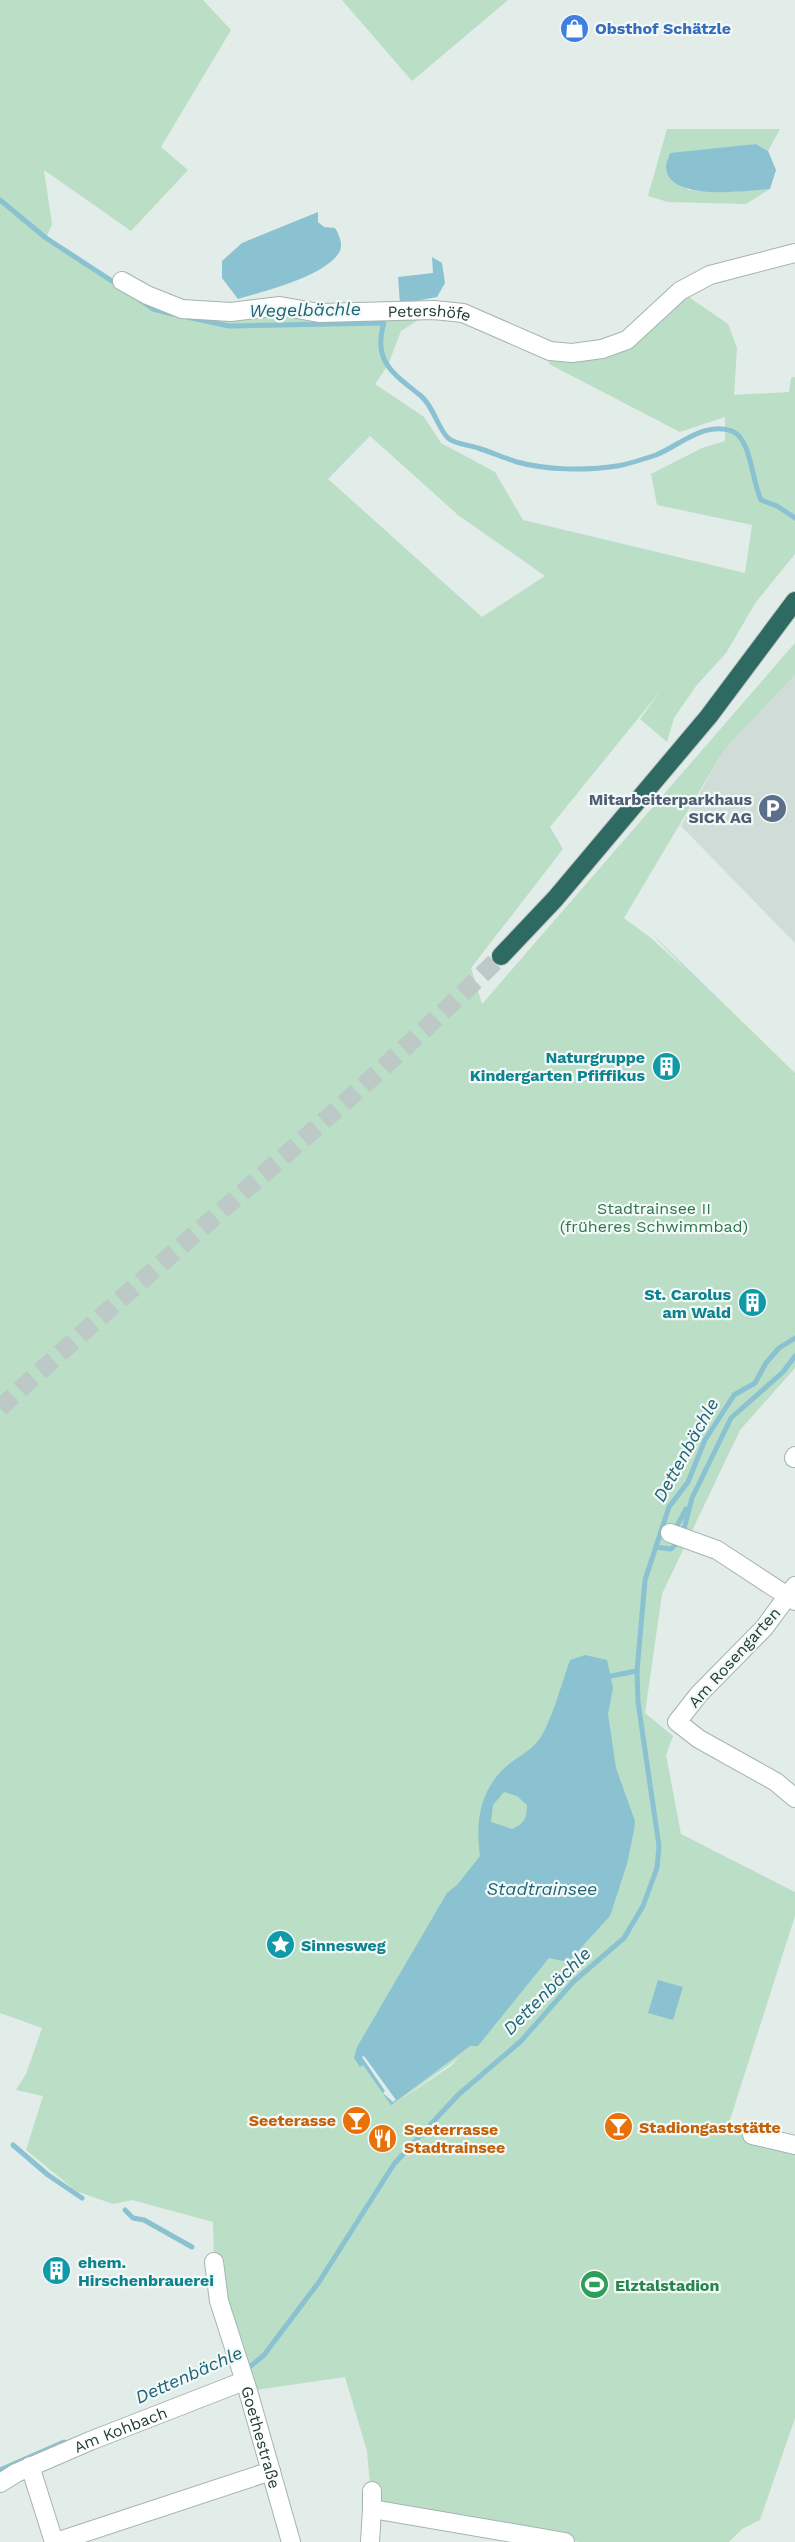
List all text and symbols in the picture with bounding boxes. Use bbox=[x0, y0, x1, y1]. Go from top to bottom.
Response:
shop icon: Obsthof Schätzle bbox=[558, 12, 590, 44]
place label: Obsthof Schätzle bbox=[595, 19, 731, 38]
water label: Wegelbächle bbox=[249, 298, 361, 321]
street label: Petershöfe bbox=[387, 301, 474, 325]
place label: Mitarbeiterparkhaus SICK AG bbox=[589, 790, 752, 827]
parking icon: Mitarbeiterparkhaus SICK AG bbox=[757, 792, 789, 824]
place label: Naturgruppe Kindergarten Pfiffikus bbox=[470, 1048, 645, 1085]
building icon: Naturgruppe Kindergarten Pfiffikus bbox=[650, 1050, 682, 1082]
park label: Stadtrainsee II (früheres Schwimmbad) bbox=[560, 1199, 748, 1236]
place label: St. Carolus am Wald bbox=[644, 1285, 731, 1322]
building icon: St. Carolus am Wald bbox=[736, 1287, 768, 1319]
water label: Dettenbächle bbox=[648, 1394, 723, 1505]
street label: Am Rosengarten bbox=[684, 1603, 784, 1711]
water label: Stadtrainsee bbox=[487, 1878, 597, 1899]
place icon: Sinnesweg bbox=[264, 1929, 296, 1961]
place label: Sinnesweg bbox=[301, 1936, 386, 1955]
water label: Dettenbächle bbox=[499, 1943, 595, 2039]
bar icon: Seeterasse bbox=[341, 2104, 373, 2136]
place label: Seeterasse bbox=[249, 2111, 336, 2130]
bar icon: Stadiongaststätte bbox=[602, 2111, 634, 2143]
place label: Stadiongaststätte bbox=[639, 2118, 781, 2137]
place label: Seeterrasse Stadtrainsee bbox=[404, 2120, 505, 2157]
restaurant icon: Seeterrasse Stadtrainsee bbox=[367, 2122, 399, 2154]
place label: ehem. Hirschenbrauerei bbox=[78, 2253, 214, 2290]
building icon: ehem. Hirschenbrauerei bbox=[41, 2255, 73, 2287]
sports icon: Elztalstadion bbox=[578, 2269, 610, 2301]
place label: Elztalstadion bbox=[615, 2276, 719, 2295]
water label: Dettenbächle bbox=[132, 2342, 246, 2408]
street label: Goethestraße bbox=[237, 2384, 284, 2491]
street label: Am Kohbach bbox=[71, 2403, 170, 2457]

